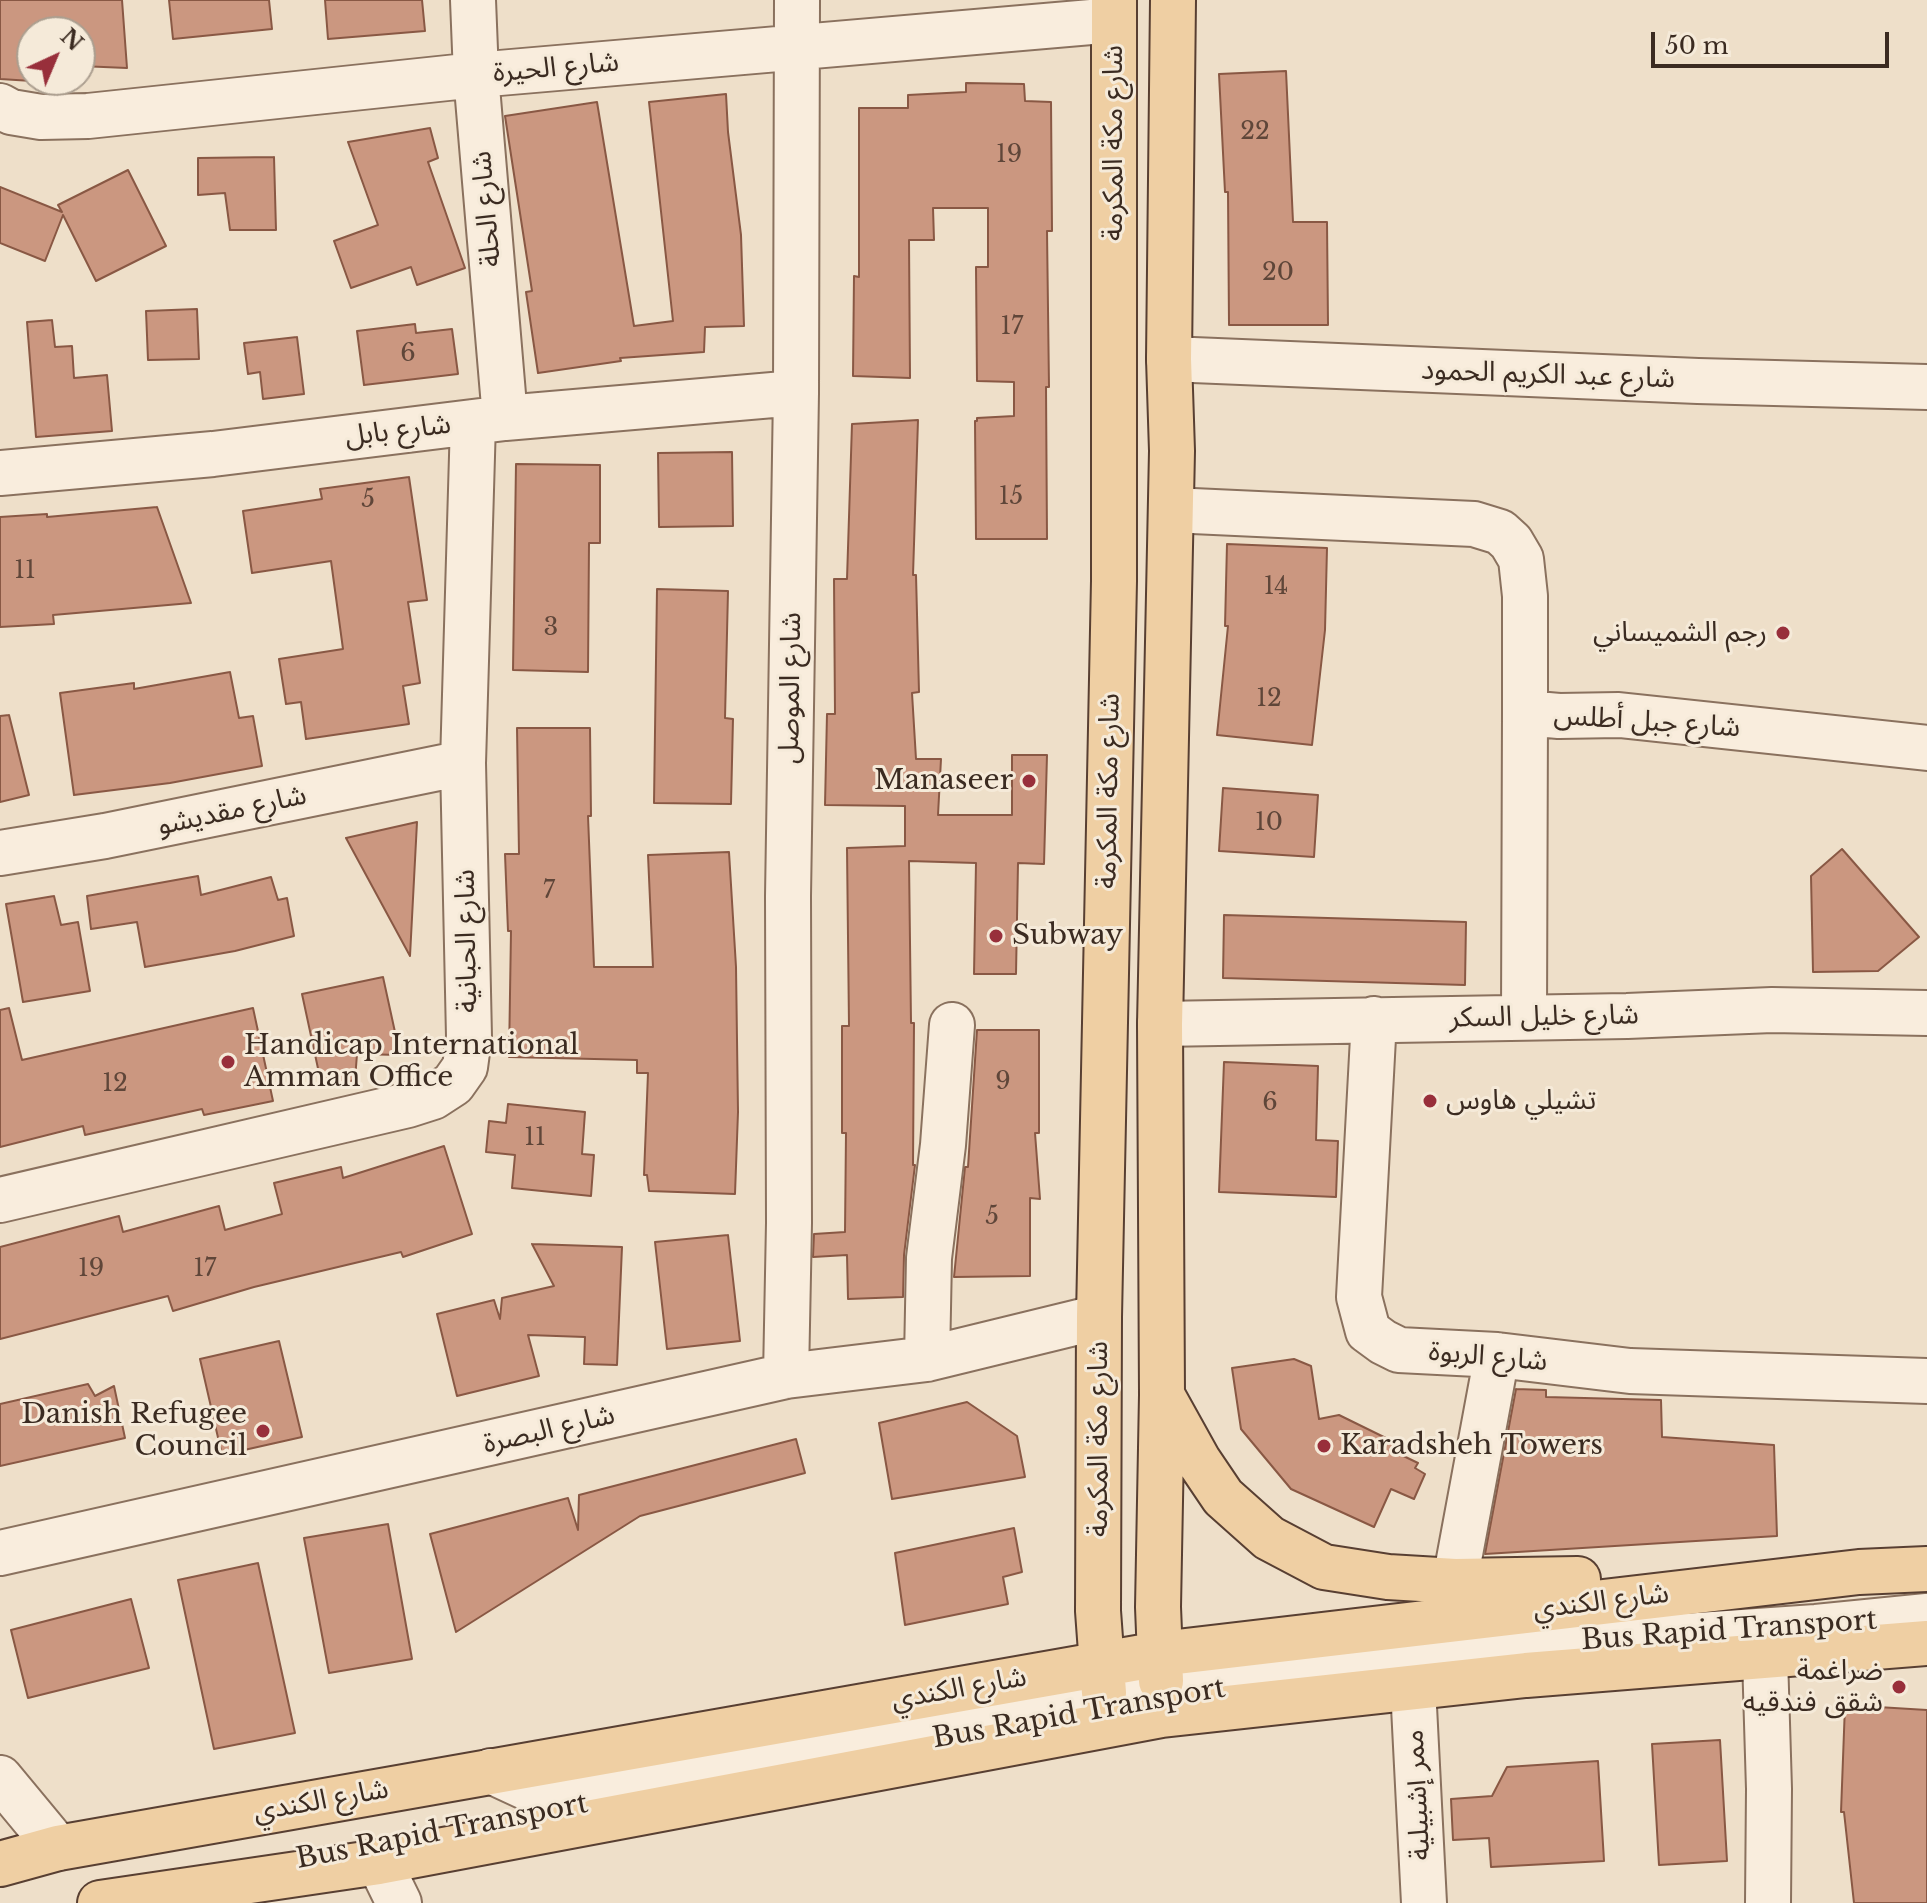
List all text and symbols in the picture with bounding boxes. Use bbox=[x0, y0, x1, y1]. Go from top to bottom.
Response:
north arrow bbox=[16, 16, 96, 96]
scale bar bbox=[1655, 16, 1893, 66]
text: N bbox=[55, 23, 88, 57]
text: 50 m bbox=[1665, 31, 1728, 60]
street label: شارع مكة المكرمة bbox=[1097, 45, 1131, 241]
street label: شارع الحيرة bbox=[492, 46, 620, 90]
house number: 22 bbox=[1240, 118, 1270, 146]
house number: 19 bbox=[996, 141, 1022, 169]
street label: شارع الحلة bbox=[465, 150, 509, 268]
house number: 20 bbox=[1262, 259, 1294, 287]
house number: 17 bbox=[1001, 313, 1023, 341]
house number: 6 bbox=[400, 340, 416, 368]
street label: شارع عبد الكريم الحمود bbox=[1420, 354, 1676, 396]
street label: شارع بابل bbox=[343, 408, 453, 454]
house number: 15 bbox=[999, 483, 1023, 511]
house number: 5 bbox=[361, 486, 375, 514]
house number: 11 bbox=[14, 557, 36, 585]
house number: 14 bbox=[1264, 573, 1288, 601]
street label: شارع الموصل bbox=[773, 612, 809, 764]
house number: 3 bbox=[544, 614, 558, 642]
place label: رجم الشميساني bbox=[1593, 616, 1767, 650]
marker: رجم الشميساني bbox=[1774, 624, 1792, 642]
house number: 12 bbox=[1256, 685, 1282, 713]
street label: شارع مكة المكرمة bbox=[1090, 693, 1128, 889]
street label: شارع جبل أطلس bbox=[1553, 699, 1741, 745]
place label: Manaseer bbox=[874, 764, 1013, 798]
marker: Manaseer bbox=[1020, 772, 1038, 790]
street label: شارع مقديشو bbox=[154, 779, 310, 843]
house number: 10 bbox=[1255, 809, 1283, 837]
street label: شارع الحبانية bbox=[449, 869, 485, 1013]
house number: 7 bbox=[543, 877, 555, 905]
place label: Subway bbox=[1012, 919, 1123, 953]
marker: Subway bbox=[987, 927, 1005, 945]
street label: شارع خليل السكر bbox=[1449, 999, 1639, 1035]
place label: Handicap International Amman Office bbox=[244, 1029, 579, 1095]
marker: Handicap International Amman Office bbox=[219, 1053, 237, 1071]
house number: 9 bbox=[995, 1068, 1011, 1096]
house number: 12 bbox=[102, 1070, 128, 1098]
place label: تشيلي هاوس bbox=[1446, 1084, 1596, 1118]
house number: 6 bbox=[1262, 1089, 1278, 1117]
marker: تشيلي هاوس bbox=[1421, 1092, 1439, 1110]
house number: 11 bbox=[524, 1124, 546, 1152]
house number: 5 bbox=[985, 1203, 999, 1231]
house number: 19 bbox=[78, 1255, 104, 1283]
house number: 17 bbox=[194, 1255, 216, 1283]
street label: شارع الربوة bbox=[1427, 1335, 1549, 1379]
street label: شارع مكة المكرمة bbox=[1082, 1341, 1116, 1537]
place label: Danish Refugee Council bbox=[21, 1398, 247, 1464]
street label: شارع البصرة bbox=[480, 1399, 618, 1461]
marker: Danish Refugee Council bbox=[254, 1422, 272, 1440]
place label: Karadsheh Towers bbox=[1340, 1429, 1603, 1463]
marker: Karadsheh Towers bbox=[1315, 1437, 1333, 1455]
street label: شارع الكندي bbox=[1531, 1577, 1671, 1627]
street label: Bus Rapid Transport bbox=[1580, 1604, 1878, 1658]
place label: ضراغمة شقق فندقيه bbox=[1743, 1654, 1883, 1720]
street label: شارع الكندي bbox=[889, 1661, 1029, 1717]
street label: Bus Rapid Transport bbox=[930, 1672, 1228, 1756]
marker: ضراغمة شقق فندقيه bbox=[1890, 1678, 1908, 1696]
street label: ممر إشبيلية bbox=[1398, 1729, 1438, 1861]
street label: شارع الكندي bbox=[251, 1773, 391, 1829]
street label: Bus Rapid Transport bbox=[293, 1787, 591, 1877]

